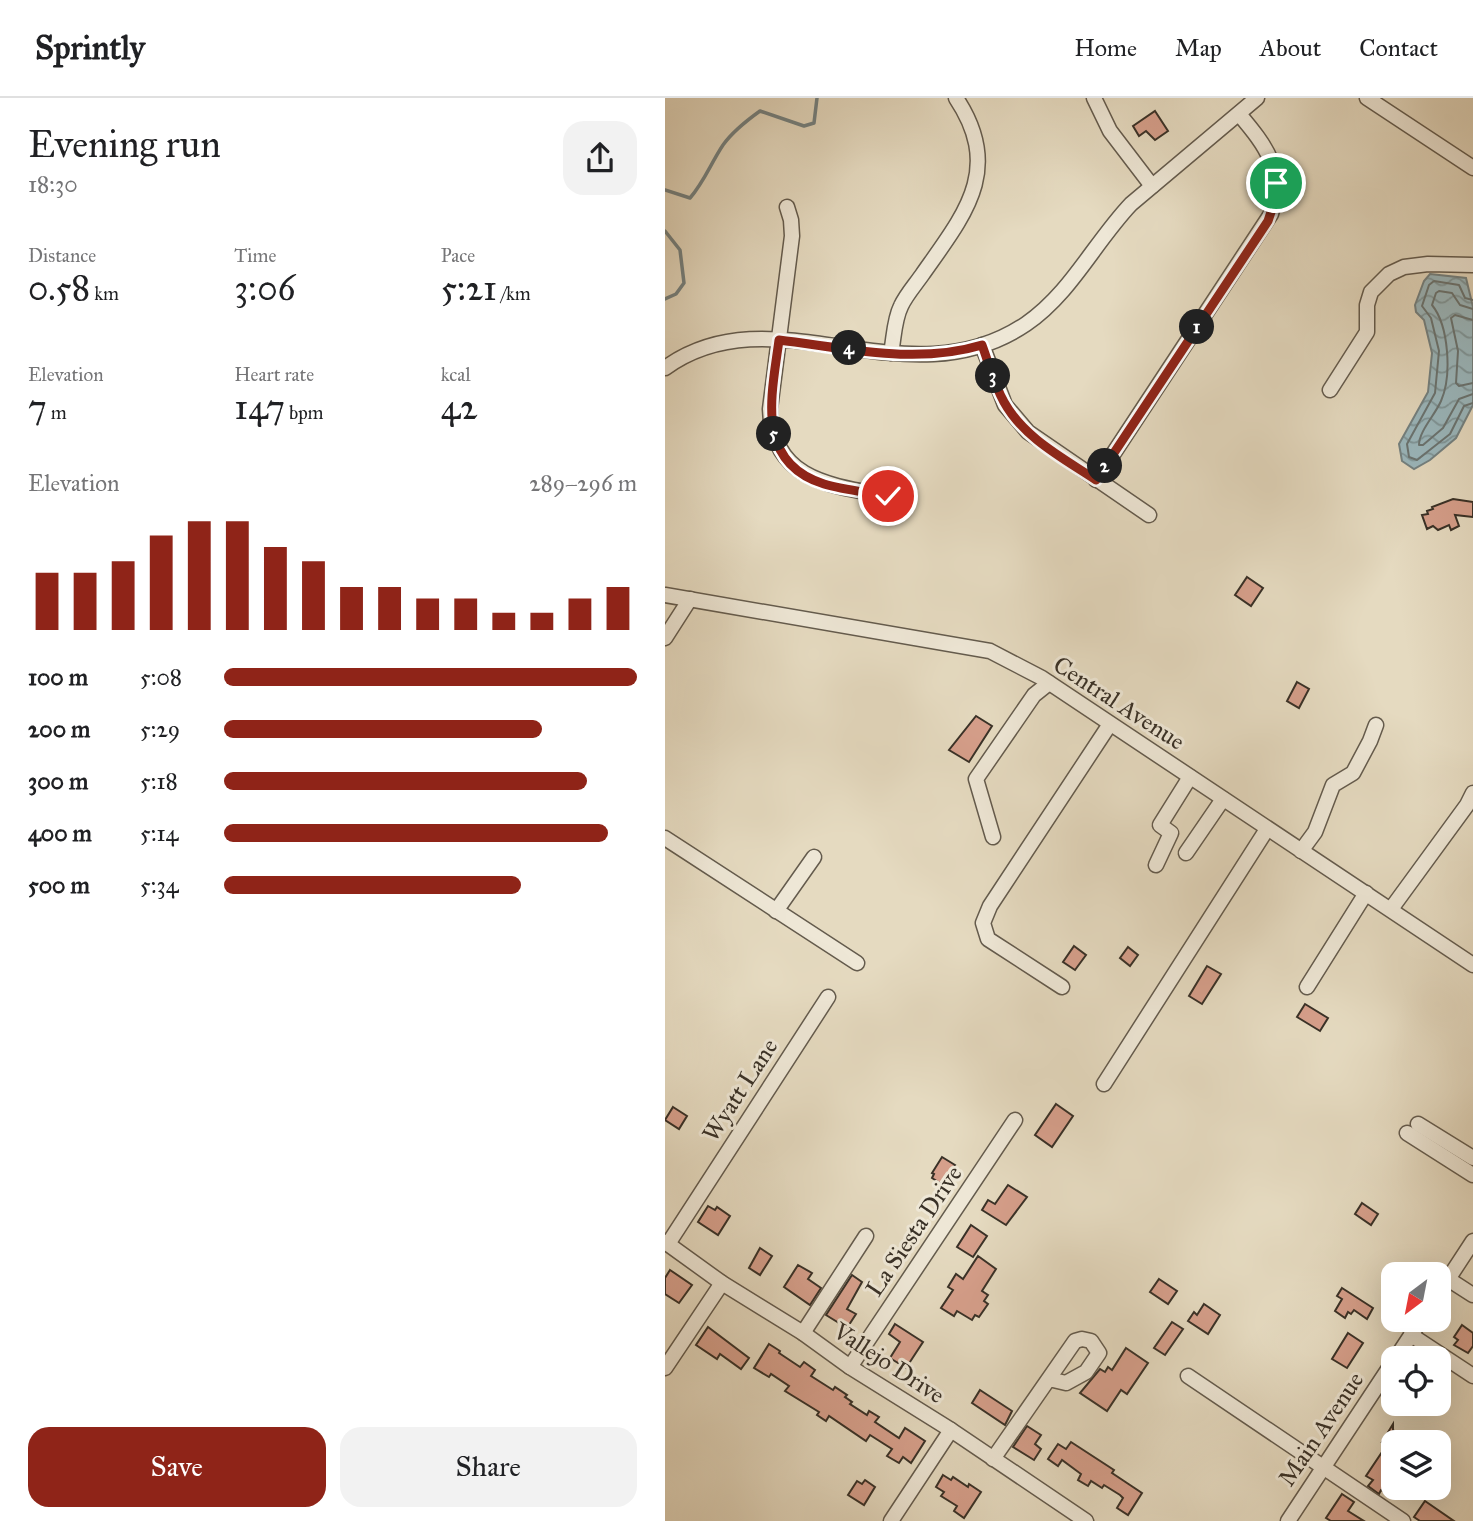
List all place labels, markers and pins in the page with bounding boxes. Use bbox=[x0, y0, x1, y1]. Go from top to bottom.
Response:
pin bbox=[1246, 153, 1306, 213]
pin: 1 bbox=[1179, 310, 1215, 344]
pin: 4 bbox=[831, 330, 867, 366]
pin: 3 bbox=[975, 358, 1011, 394]
pin: 5 bbox=[757, 416, 791, 452]
pin: 2 bbox=[1087, 448, 1123, 484]
pin bbox=[858, 466, 918, 526]

